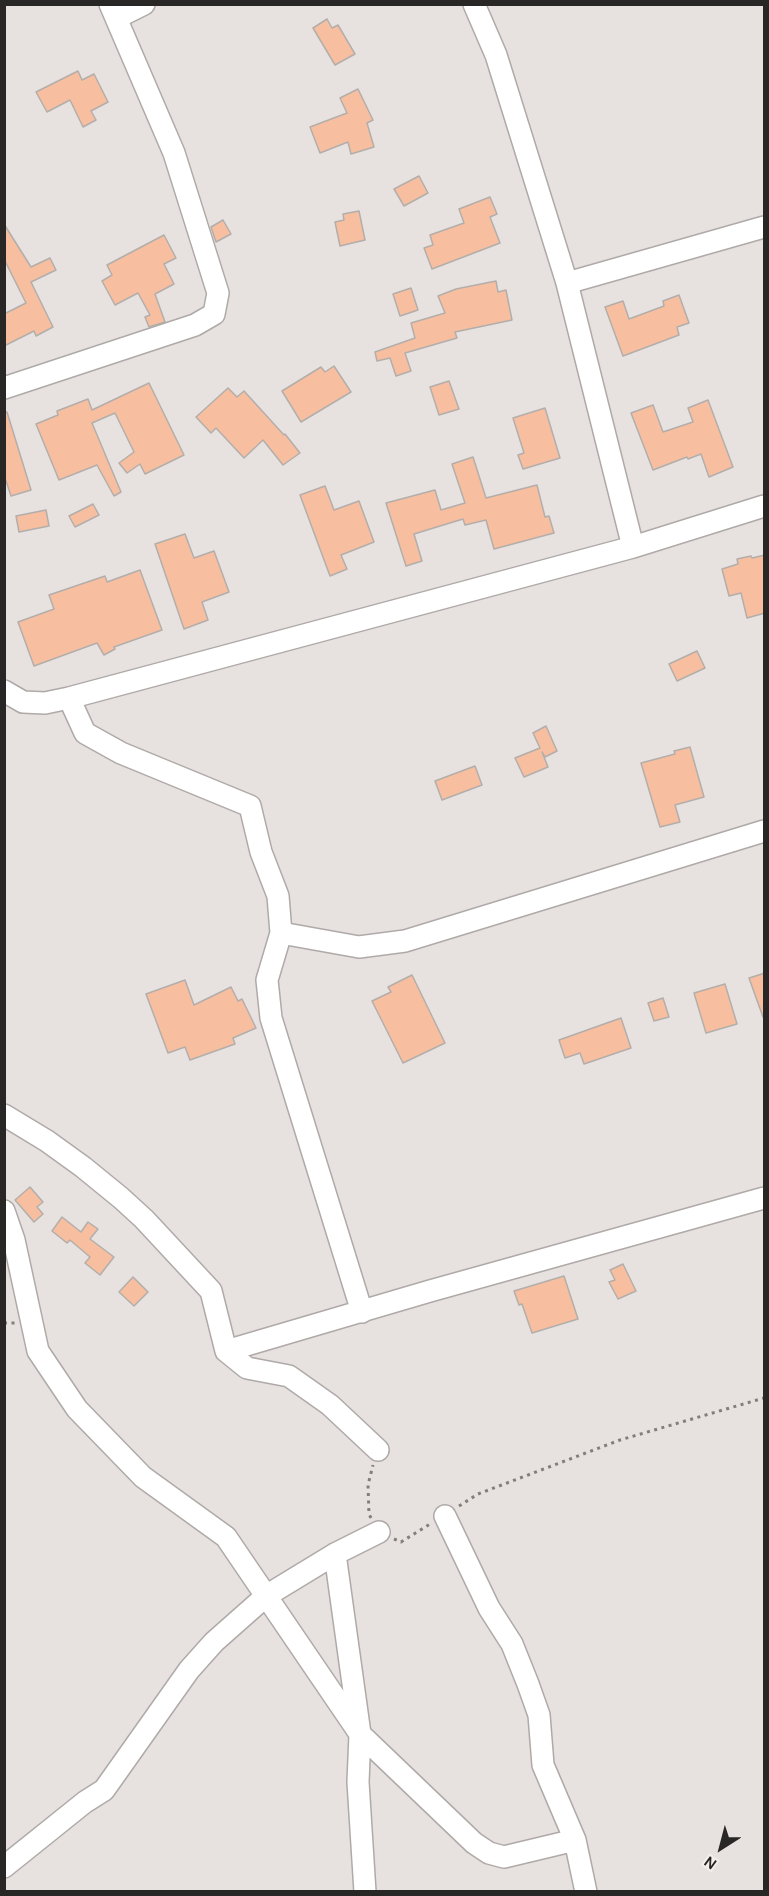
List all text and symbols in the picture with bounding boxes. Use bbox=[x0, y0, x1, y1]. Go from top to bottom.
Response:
north arrow bbox=[691, 1818, 751, 1878]
text: N bbox=[700, 1852, 720, 1874]

